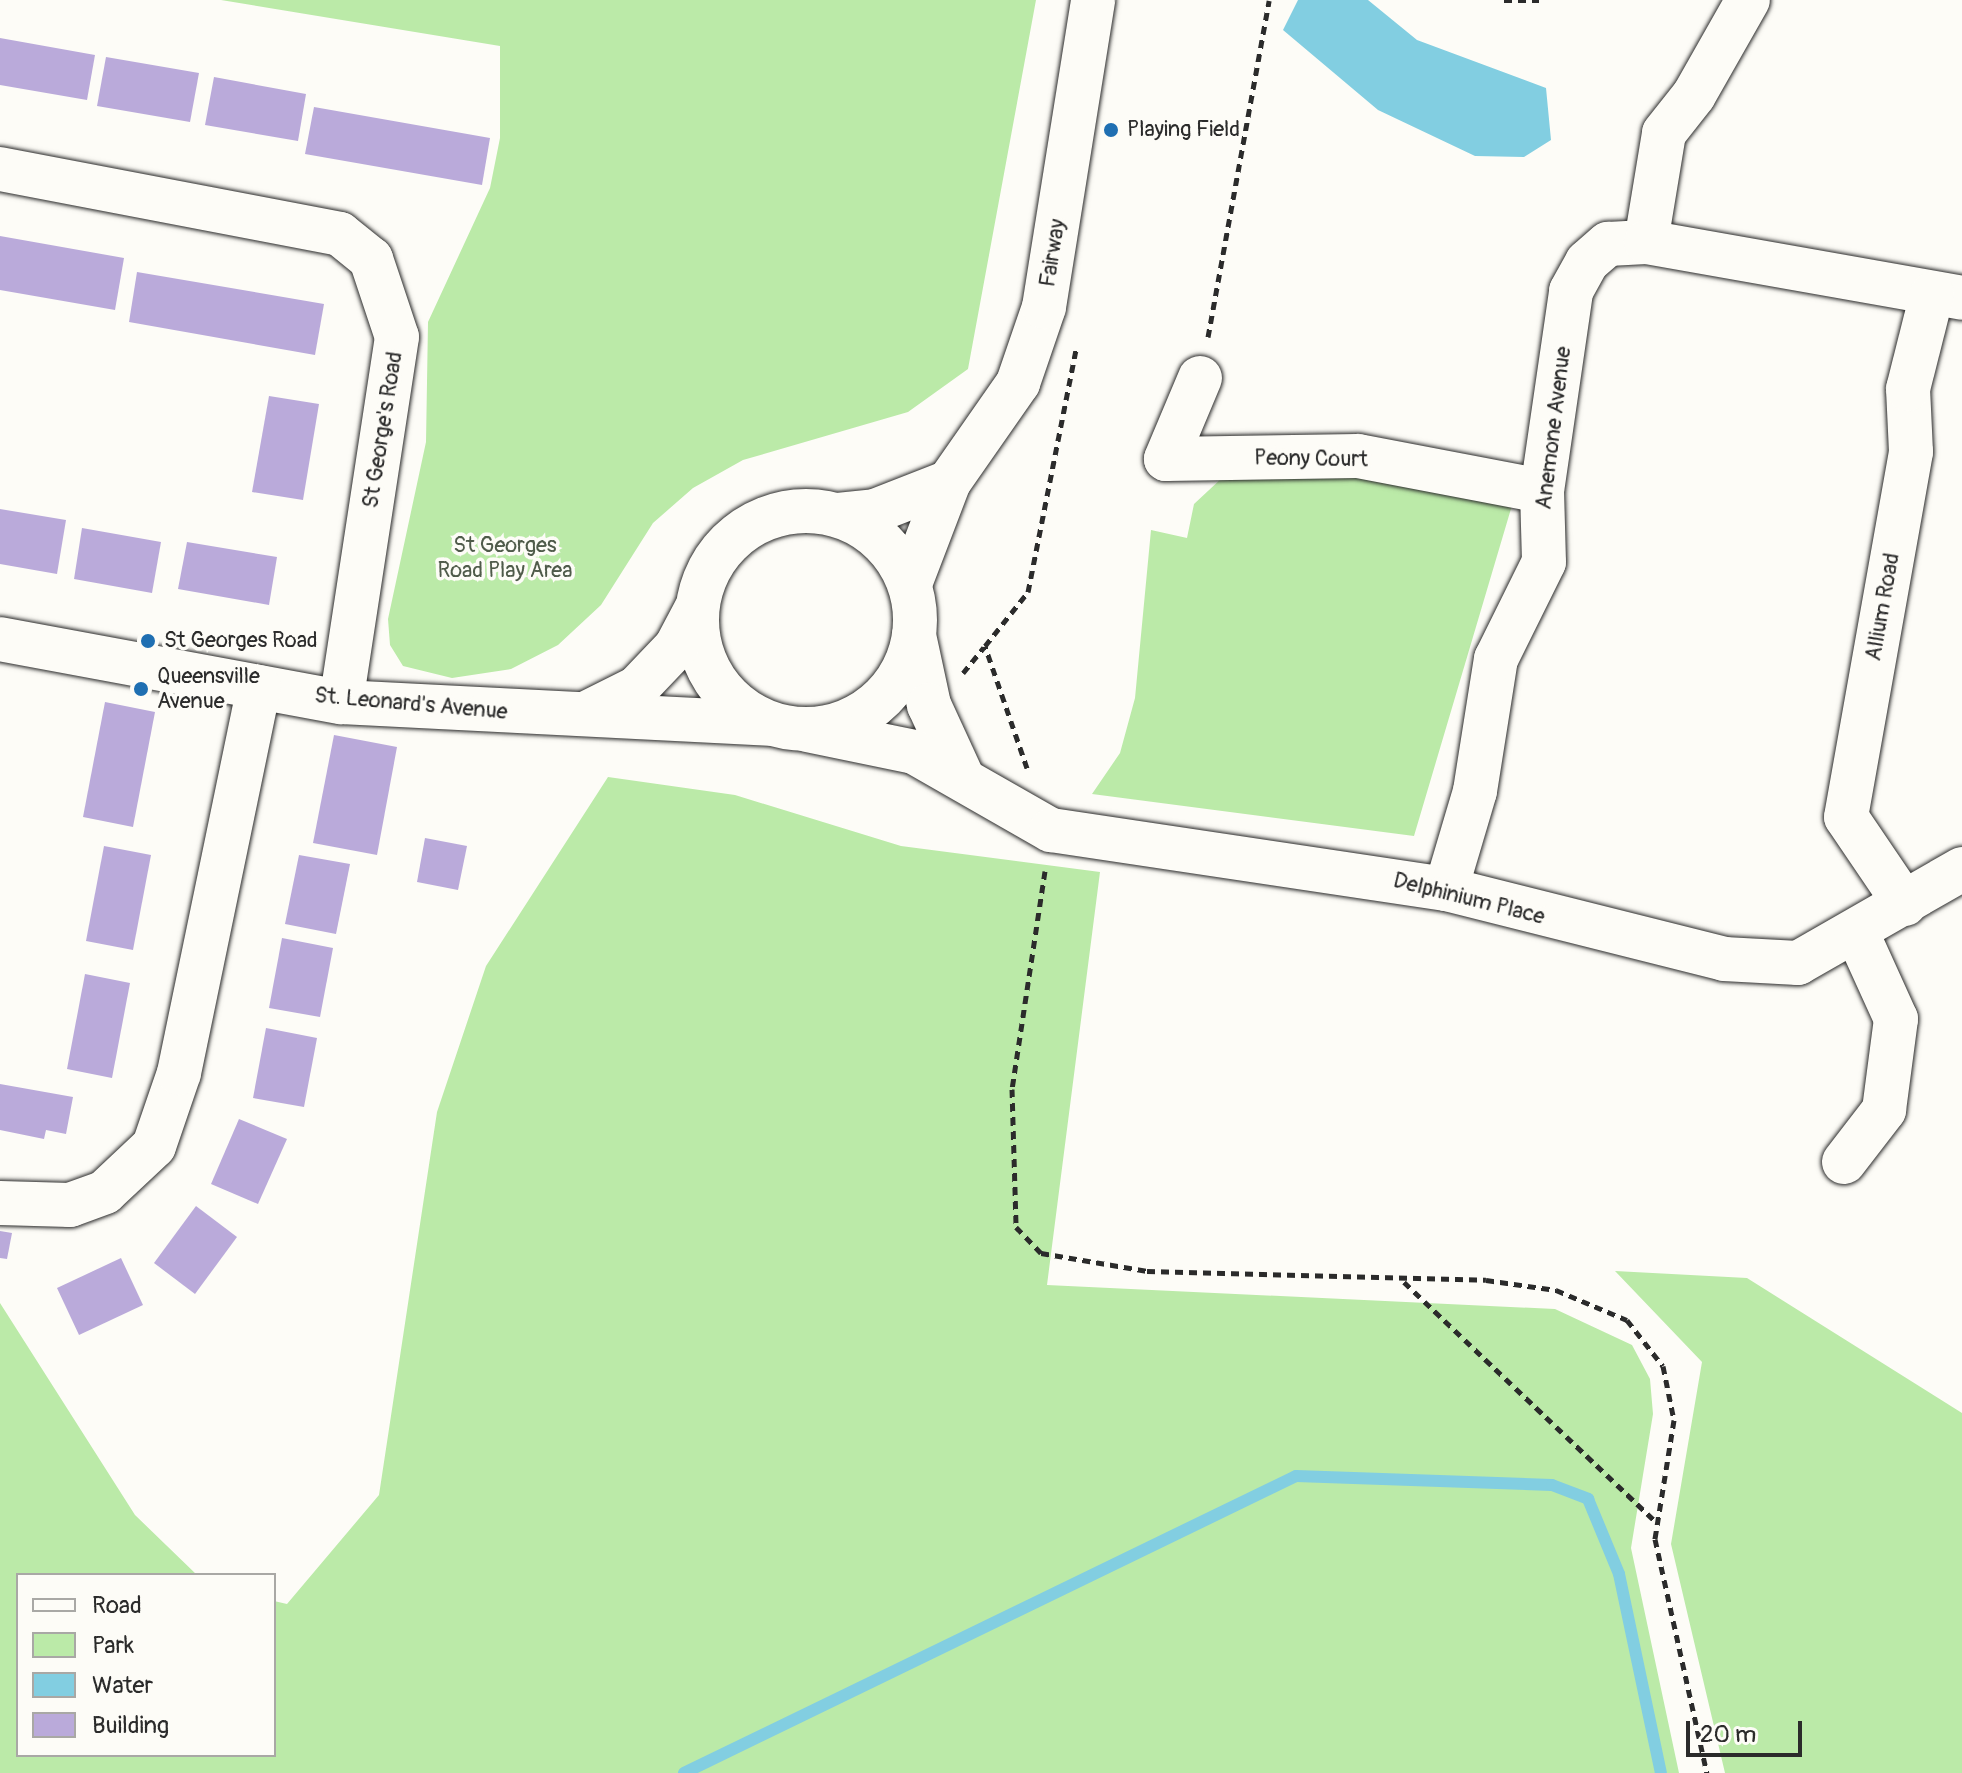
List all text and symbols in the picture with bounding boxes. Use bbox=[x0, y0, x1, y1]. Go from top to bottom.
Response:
place label: Playing Field bbox=[1127, 117, 1240, 143]
marker: Playing Field bbox=[1102, 121, 1120, 139]
street label: Fairway bbox=[1035, 217, 1071, 289]
street label: Anemone Avenue bbox=[1531, 345, 1577, 511]
street label: St George's Road bbox=[358, 350, 408, 510]
street label: Peony Court bbox=[1254, 445, 1368, 473]
park label: St Georges Road Play Area bbox=[438, 532, 572, 584]
street label: Allium Road bbox=[1861, 551, 1905, 663]
place label: St Georges Road bbox=[164, 628, 318, 654]
marker: St Georges Road bbox=[139, 632, 157, 650]
place label: Queensville Avenue bbox=[157, 663, 260, 714]
marker: Queensville Avenue bbox=[132, 680, 150, 698]
street label: St. Leonard's Avenue bbox=[313, 682, 509, 726]
street label: Delphinium Place bbox=[1391, 867, 1547, 931]
legend bbox=[16, 1573, 276, 1757]
text: Road bbox=[92, 1591, 142, 1620]
text: Park bbox=[92, 1631, 134, 1660]
text: Water bbox=[92, 1671, 153, 1700]
scale bar bbox=[1690, 1705, 1806, 1755]
text: Building bbox=[92, 1711, 169, 1740]
text: 20 m bbox=[1700, 1720, 1756, 1749]

